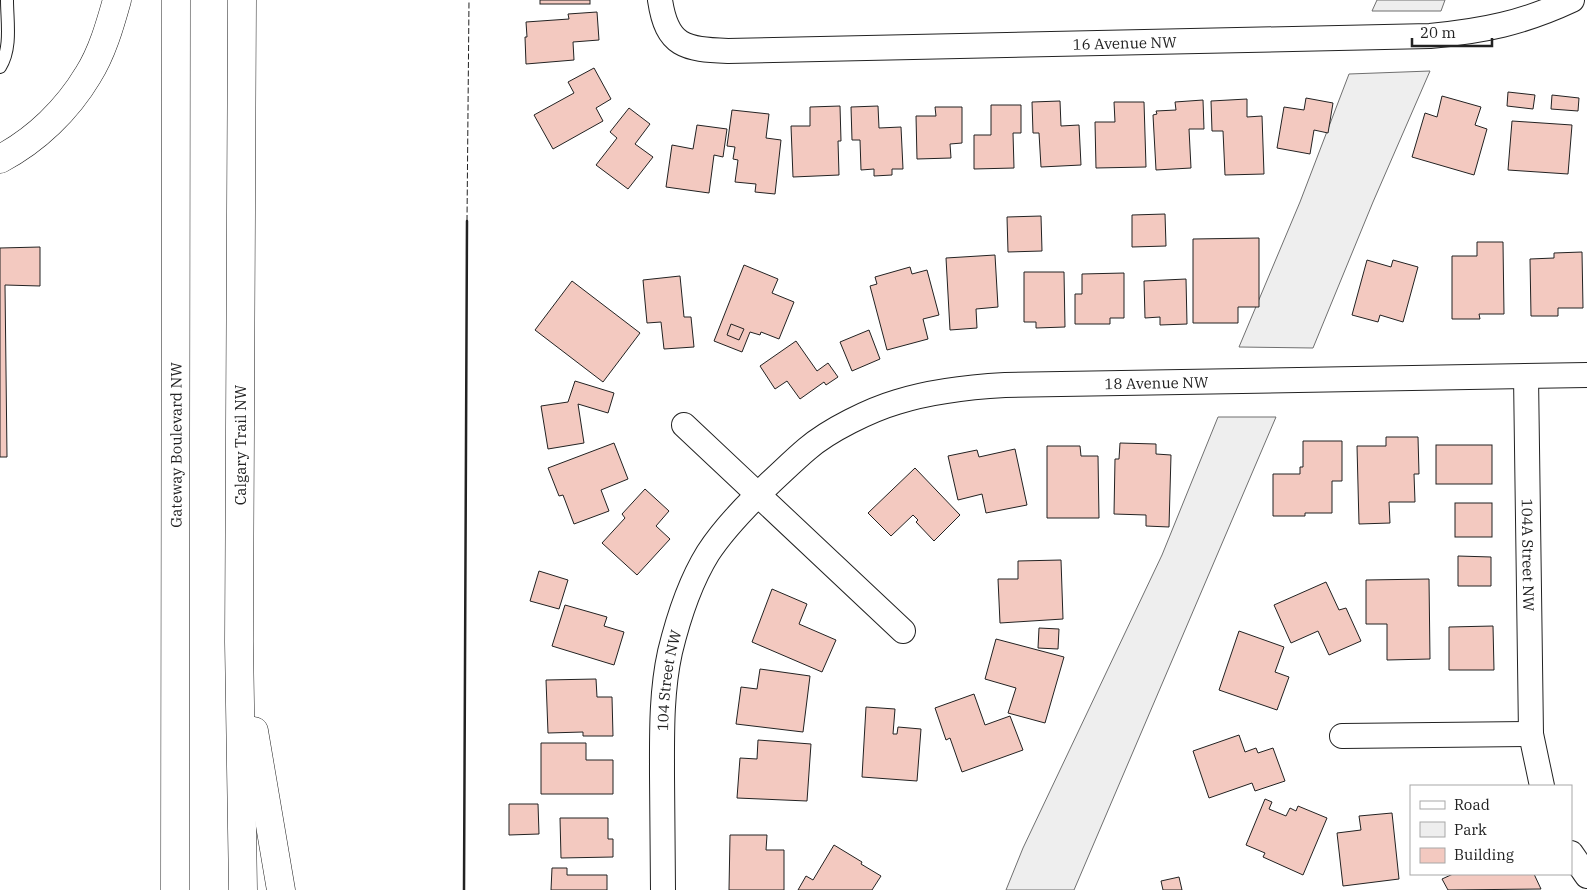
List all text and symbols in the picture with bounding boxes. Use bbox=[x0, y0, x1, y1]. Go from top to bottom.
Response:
scale bar bbox=[1412, 15, 1492, 47]
text: 20 m bbox=[1420, 23, 1456, 42]
street label: 16 Avenue NW bbox=[1072, 32, 1177, 53]
street label: Gateway Boulevard NW bbox=[166, 362, 185, 528]
street label: 18 Avenue NW bbox=[1104, 372, 1209, 393]
street label: Calgary Trail NW bbox=[231, 384, 250, 505]
street label: 104A Street NW bbox=[1518, 499, 1539, 612]
street label: 104 Street NW bbox=[653, 627, 685, 731]
legend bbox=[1410, 785, 1572, 875]
text: Road bbox=[1454, 795, 1490, 814]
text: Park bbox=[1454, 820, 1487, 839]
text: Building bbox=[1454, 845, 1514, 864]

